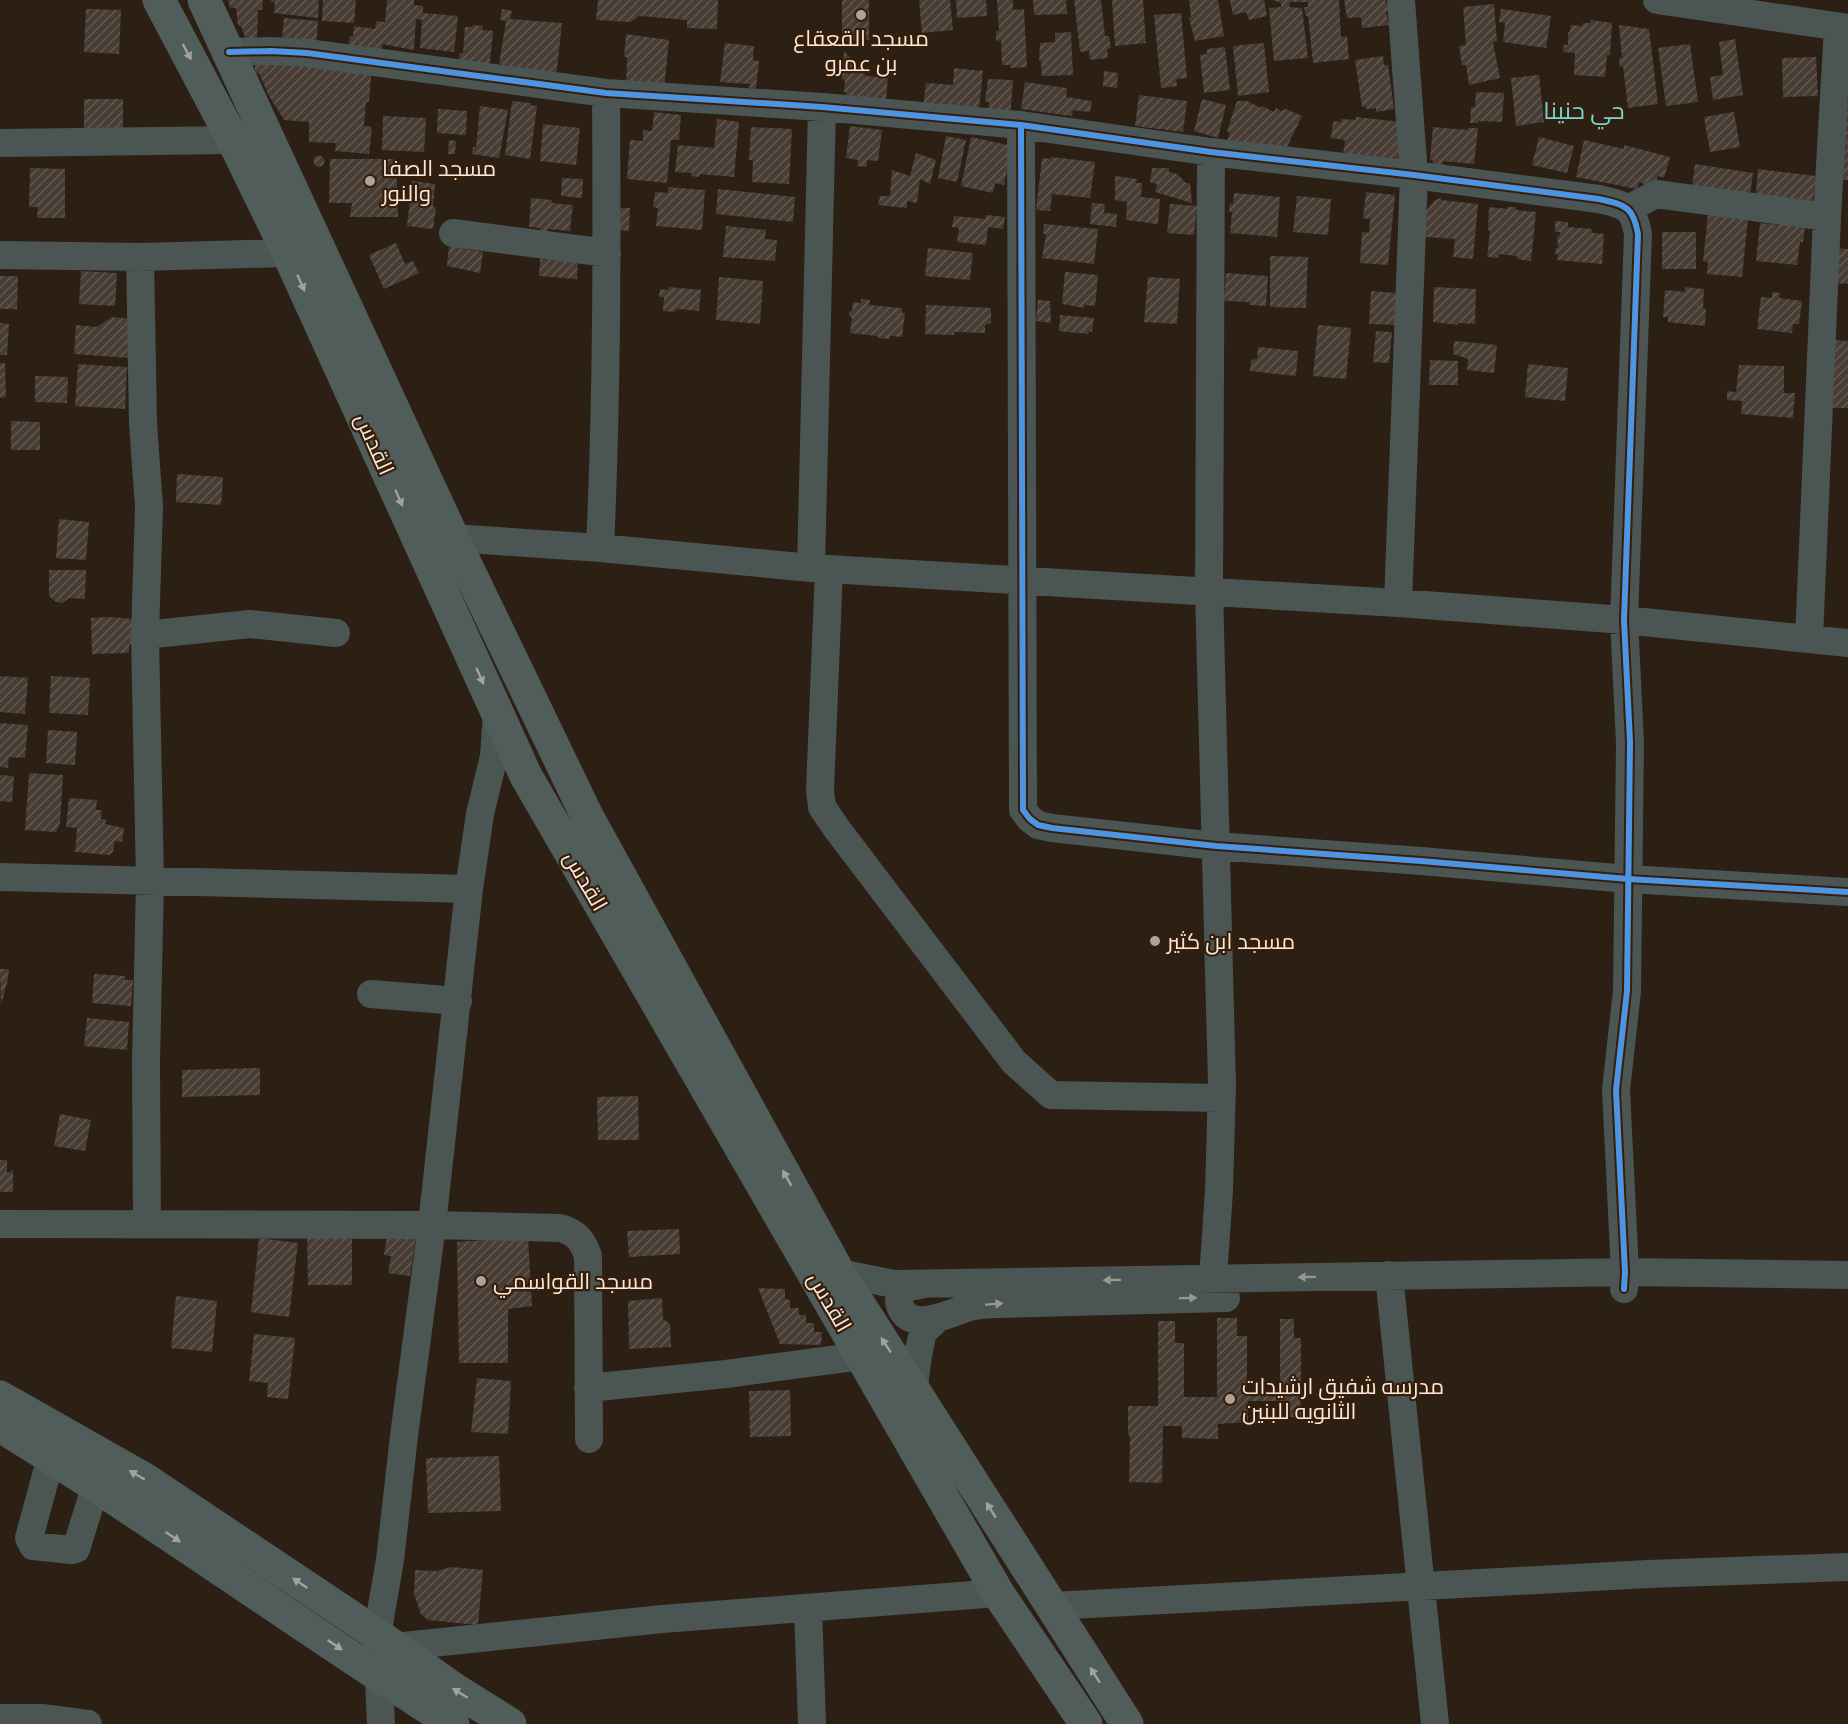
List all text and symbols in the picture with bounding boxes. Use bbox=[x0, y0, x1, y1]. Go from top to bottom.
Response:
marker: مسجد القعقاع بن عمرو bbox=[854, 8, 868, 22]
place label: مسجد القعقاع بن عمرو bbox=[793, 21, 929, 80]
one-way arrow bbox=[182, 43, 192, 60]
district label: حي حنينا bbox=[1543, 92, 1625, 130]
place label: مسجد الصفا والنور bbox=[380, 151, 496, 210]
marker: مسجد الصفا والنور bbox=[363, 174, 377, 188]
one-way arrow bbox=[297, 274, 306, 291]
street label: القدس bbox=[346, 408, 404, 480]
one-way arrow bbox=[395, 490, 404, 507]
one-way arrow bbox=[476, 667, 486, 685]
street label: القدس bbox=[555, 845, 617, 917]
place label: مسجد ابن كثير bbox=[1165, 924, 1295, 958]
marker: مسجد ابن كثير bbox=[1148, 934, 1162, 948]
one-way arrow bbox=[782, 1169, 792, 1186]
place label: مسجد القواسمي bbox=[493, 1264, 653, 1298]
street label: القدس bbox=[799, 1266, 861, 1338]
one-way arrow bbox=[1297, 1272, 1316, 1281]
marker: مسجد القواسمي bbox=[474, 1274, 488, 1288]
one-way arrow bbox=[1102, 1275, 1121, 1285]
one-way arrow bbox=[1179, 1294, 1198, 1303]
one-way arrow bbox=[984, 1299, 1003, 1309]
one-way arrow bbox=[881, 1337, 892, 1354]
place label: مدرسه شفيق ارشيدات الثانويه للبنين bbox=[1242, 1369, 1444, 1428]
marker: مدرسه شفيق ارشيدات الثانويه للبنين bbox=[1223, 1392, 1237, 1406]
one-way arrow bbox=[128, 1470, 145, 1480]
one-way arrow bbox=[986, 1502, 997, 1518]
one-way arrow bbox=[165, 1531, 181, 1542]
one-way arrow bbox=[291, 1577, 308, 1588]
one-way arrow bbox=[327, 1639, 343, 1650]
one-way arrow bbox=[1090, 1667, 1101, 1683]
one-way arrow bbox=[452, 1687, 469, 1698]

